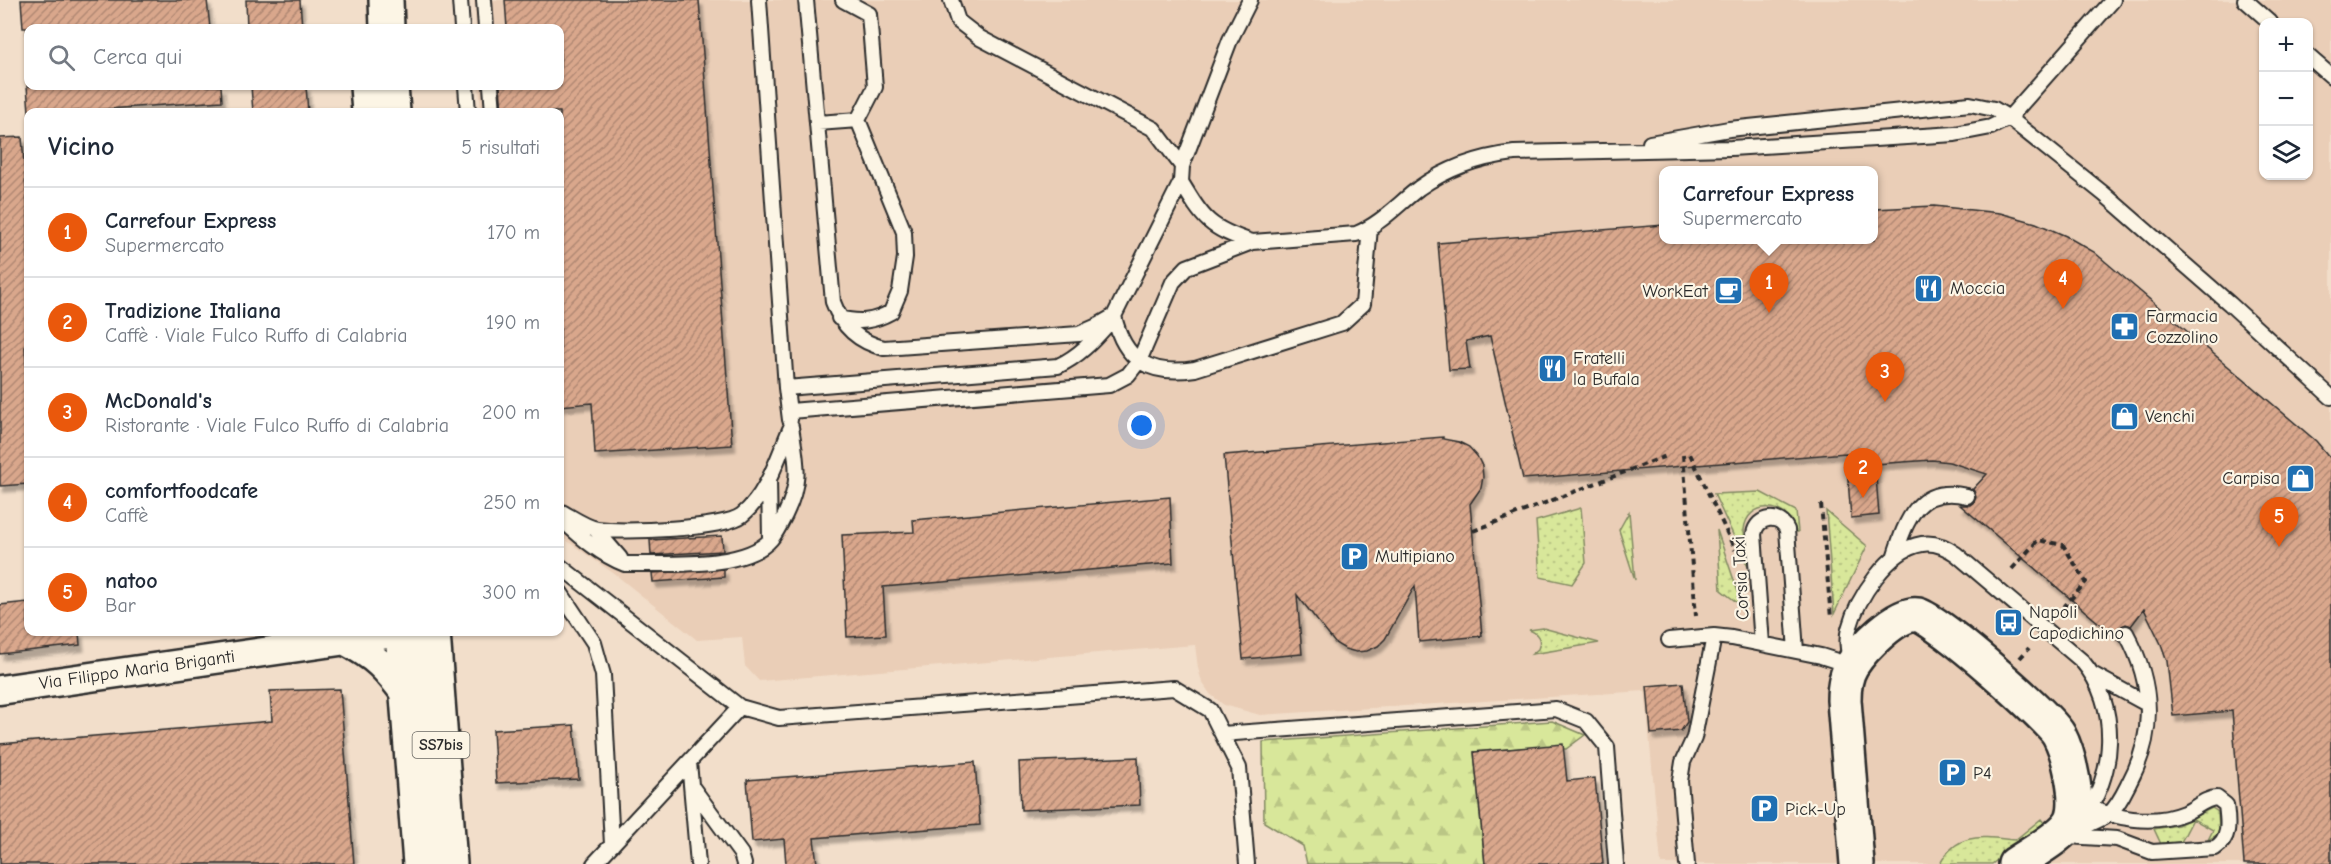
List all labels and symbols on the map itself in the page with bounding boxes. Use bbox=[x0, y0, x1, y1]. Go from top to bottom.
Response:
pin: 4 bbox=[2044, 260, 2082, 309]
pin: 1 bbox=[1750, 264, 1788, 313]
restaurant icon: Moccia bbox=[1913, 272, 1945, 304]
cafe icon: WorkEat bbox=[1713, 275, 1745, 307]
place label: Moccia bbox=[1950, 278, 2005, 299]
place label: WorkEat bbox=[1642, 281, 1709, 302]
place label: Farmacia Cozzolino bbox=[2146, 306, 2218, 348]
pharmacy icon: Farmacia Cozzolino bbox=[2109, 310, 2141, 342]
place label: Fratelli la Bufala bbox=[1573, 348, 1640, 390]
restaurant icon: Fratelli la Bufala bbox=[1536, 352, 1568, 384]
pin: 3 bbox=[1866, 352, 1904, 402]
shop icon: Venchi bbox=[2108, 400, 2140, 432]
place label: Venchi bbox=[2145, 406, 2195, 427]
your location bbox=[1127, 411, 1156, 440]
pin: 2 bbox=[1844, 448, 1882, 498]
shop icon: Carpisa bbox=[2285, 462, 2317, 494]
place label: Carpisa bbox=[2222, 468, 2280, 489]
pin: 5 bbox=[2260, 498, 2298, 547]
street label: Corsia Taxi bbox=[1728, 535, 1754, 621]
parking icon: Multipiano bbox=[1338, 540, 1370, 572]
place label: Multipiano bbox=[1375, 546, 1455, 567]
place label: Napoli Capodichino bbox=[2029, 602, 2124, 644]
bus stop icon: Napoli Capodichino bbox=[1992, 606, 2024, 638]
street label: Via Filippo Maria Briganti bbox=[38, 646, 236, 694]
road number: SS7bis bbox=[412, 732, 470, 758]
parking icon: P4 bbox=[1936, 757, 1968, 789]
place label: P4 bbox=[1973, 763, 1992, 784]
parking icon: Pick-Up bbox=[1748, 793, 1780, 825]
place label: Pick-Up bbox=[1785, 799, 1846, 820]

